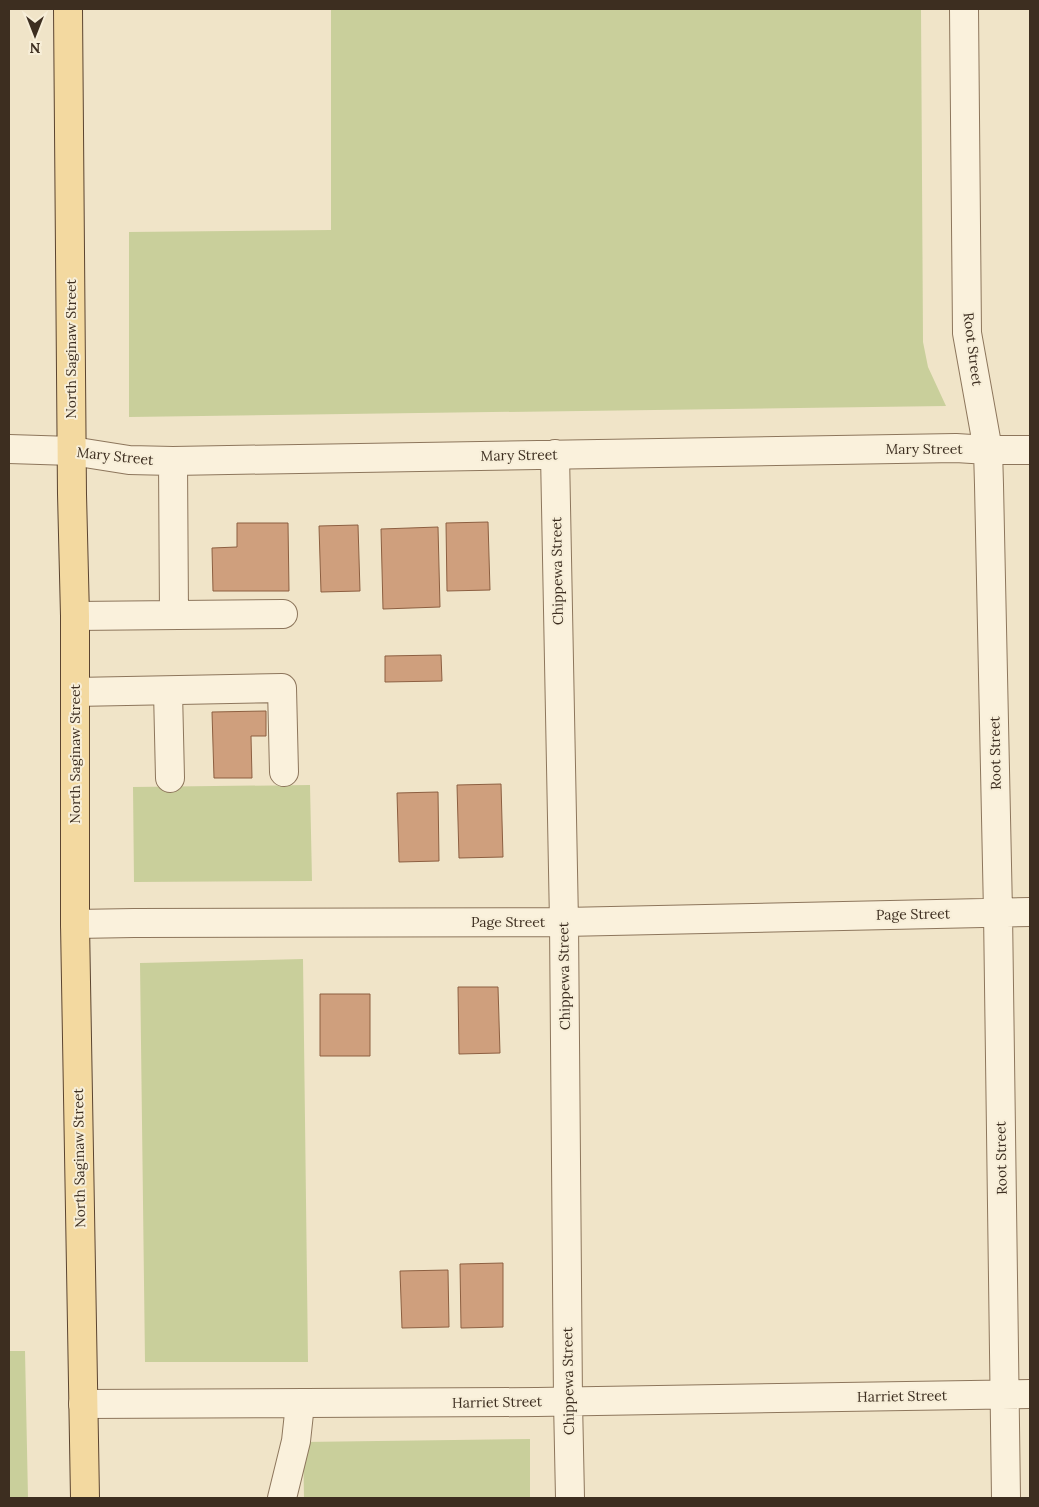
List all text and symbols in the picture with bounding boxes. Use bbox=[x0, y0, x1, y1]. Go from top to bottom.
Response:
north arrow bbox=[10, 10, 60, 60]
text: N bbox=[29, 39, 40, 57]
street label: North Saginaw Street bbox=[62, 279, 80, 419]
street label: Root Street bbox=[960, 311, 987, 387]
street label: Mary Street bbox=[885, 440, 963, 458]
street label: Mary Street bbox=[76, 443, 155, 469]
street label: Mary Street bbox=[480, 445, 558, 465]
street label: Chippewa Street bbox=[547, 516, 567, 625]
street label: North Saginaw Street bbox=[66, 684, 84, 824]
street label: Root Street bbox=[985, 715, 1005, 790]
street label: Page Street bbox=[876, 904, 951, 924]
street label: Page Street bbox=[471, 913, 546, 931]
street label: Chippewa Street bbox=[554, 921, 574, 1030]
street label: North Saginaw Street bbox=[69, 1087, 89, 1228]
street label: Root Street bbox=[991, 1120, 1011, 1195]
street label: Chippewa Street bbox=[558, 1326, 578, 1435]
street label: Harriet Street bbox=[857, 1386, 948, 1406]
street label: Harriet Street bbox=[452, 1392, 543, 1412]

